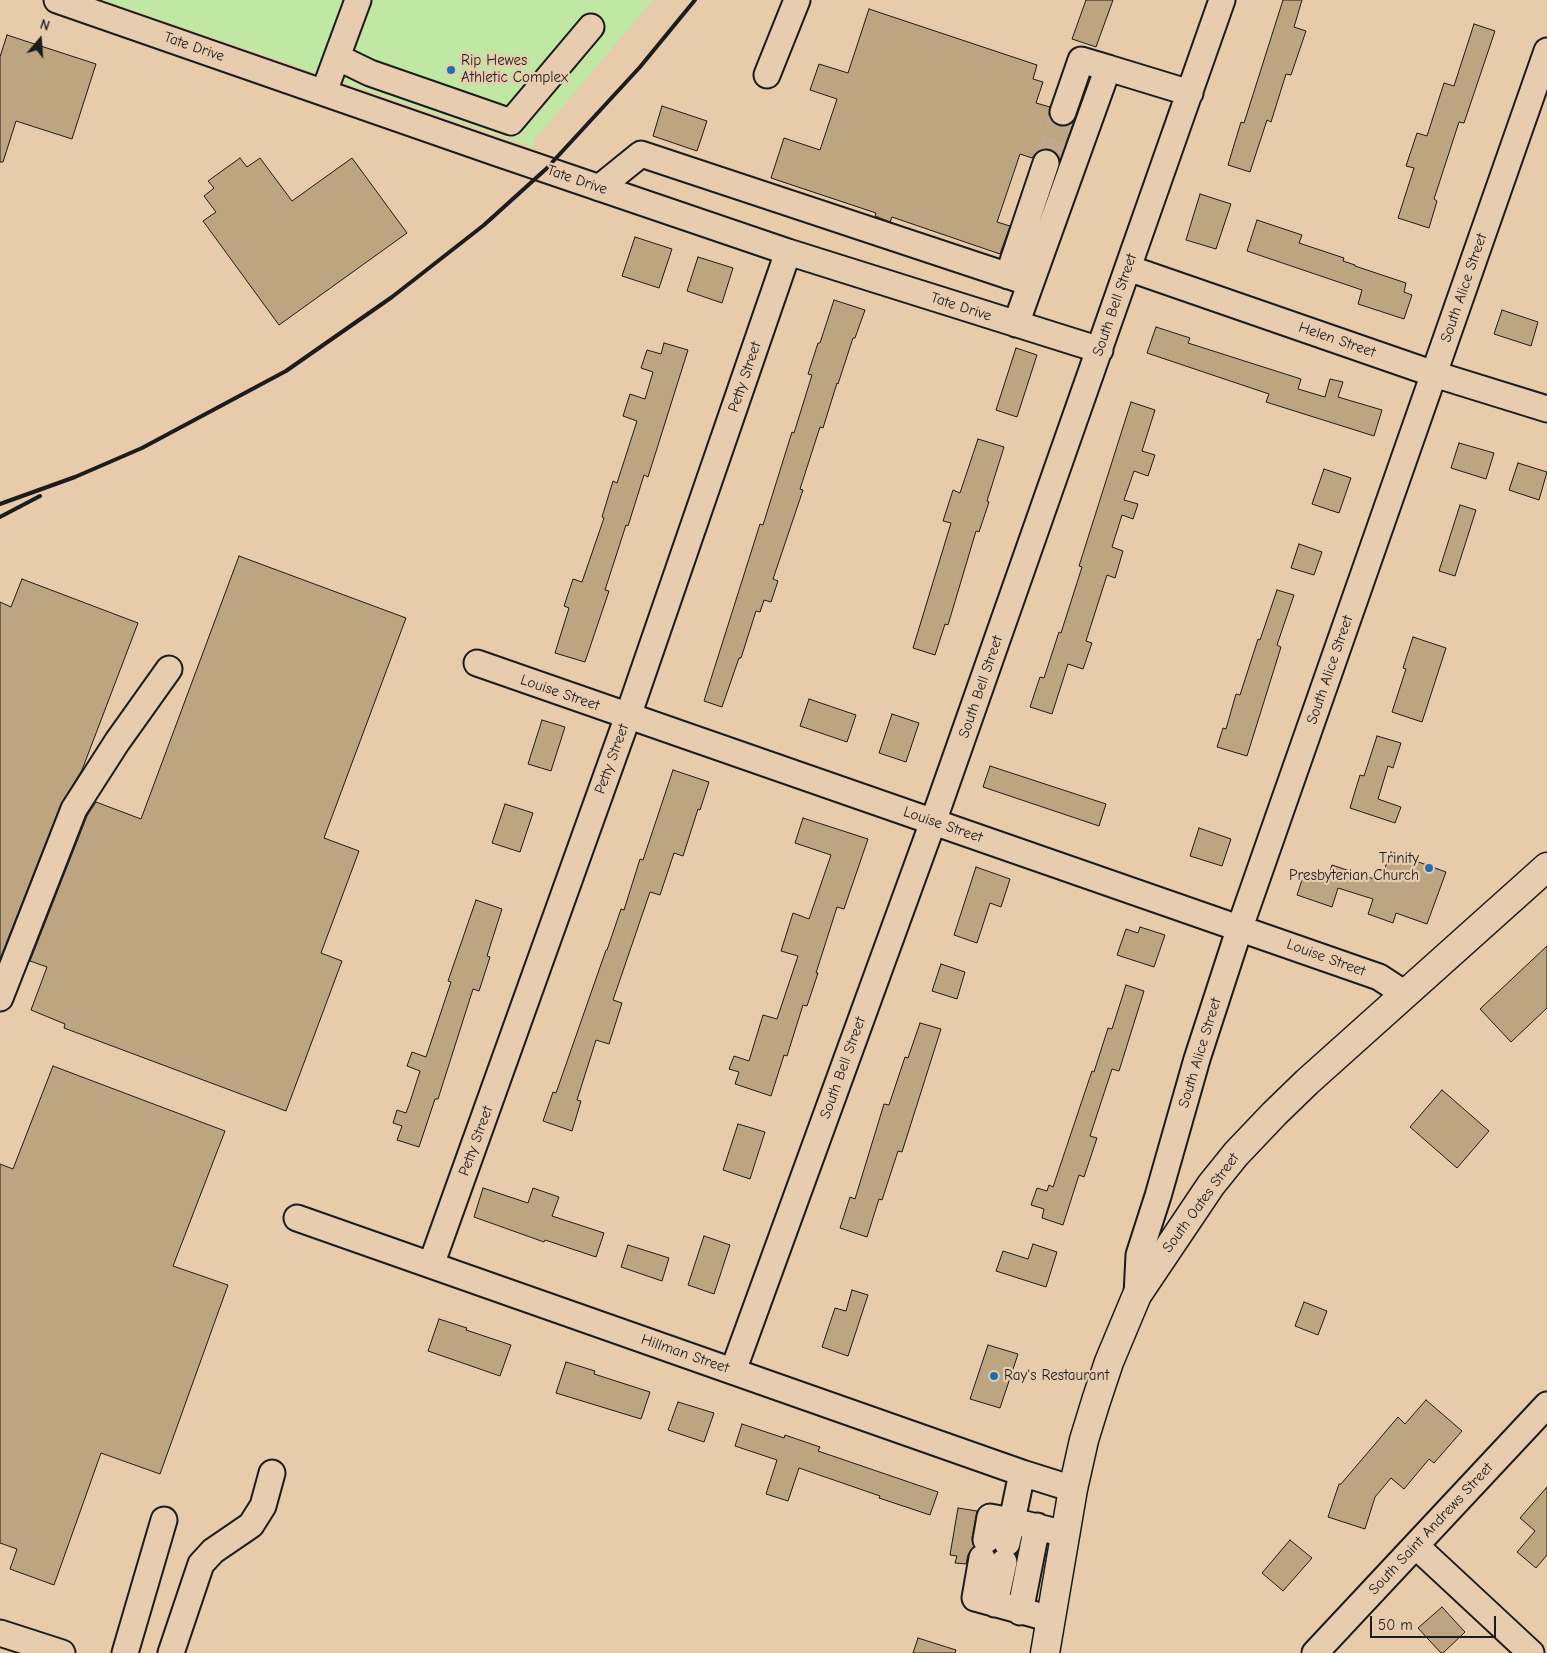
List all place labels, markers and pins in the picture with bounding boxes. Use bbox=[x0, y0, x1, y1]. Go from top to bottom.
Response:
place label: Rip Hewes Athletic Complex bbox=[461, 52, 568, 87]
marker: Rip Hewes Athletic Complex bbox=[445, 64, 457, 76]
place label: Trinity Presbyterian Church bbox=[1289, 850, 1419, 885]
marker: Trinity Presbyterian Church bbox=[1423, 862, 1435, 874]
place label: Ray's Restaurant bbox=[1004, 1367, 1109, 1385]
marker: Ray's Restaurant bbox=[988, 1370, 1000, 1382]

